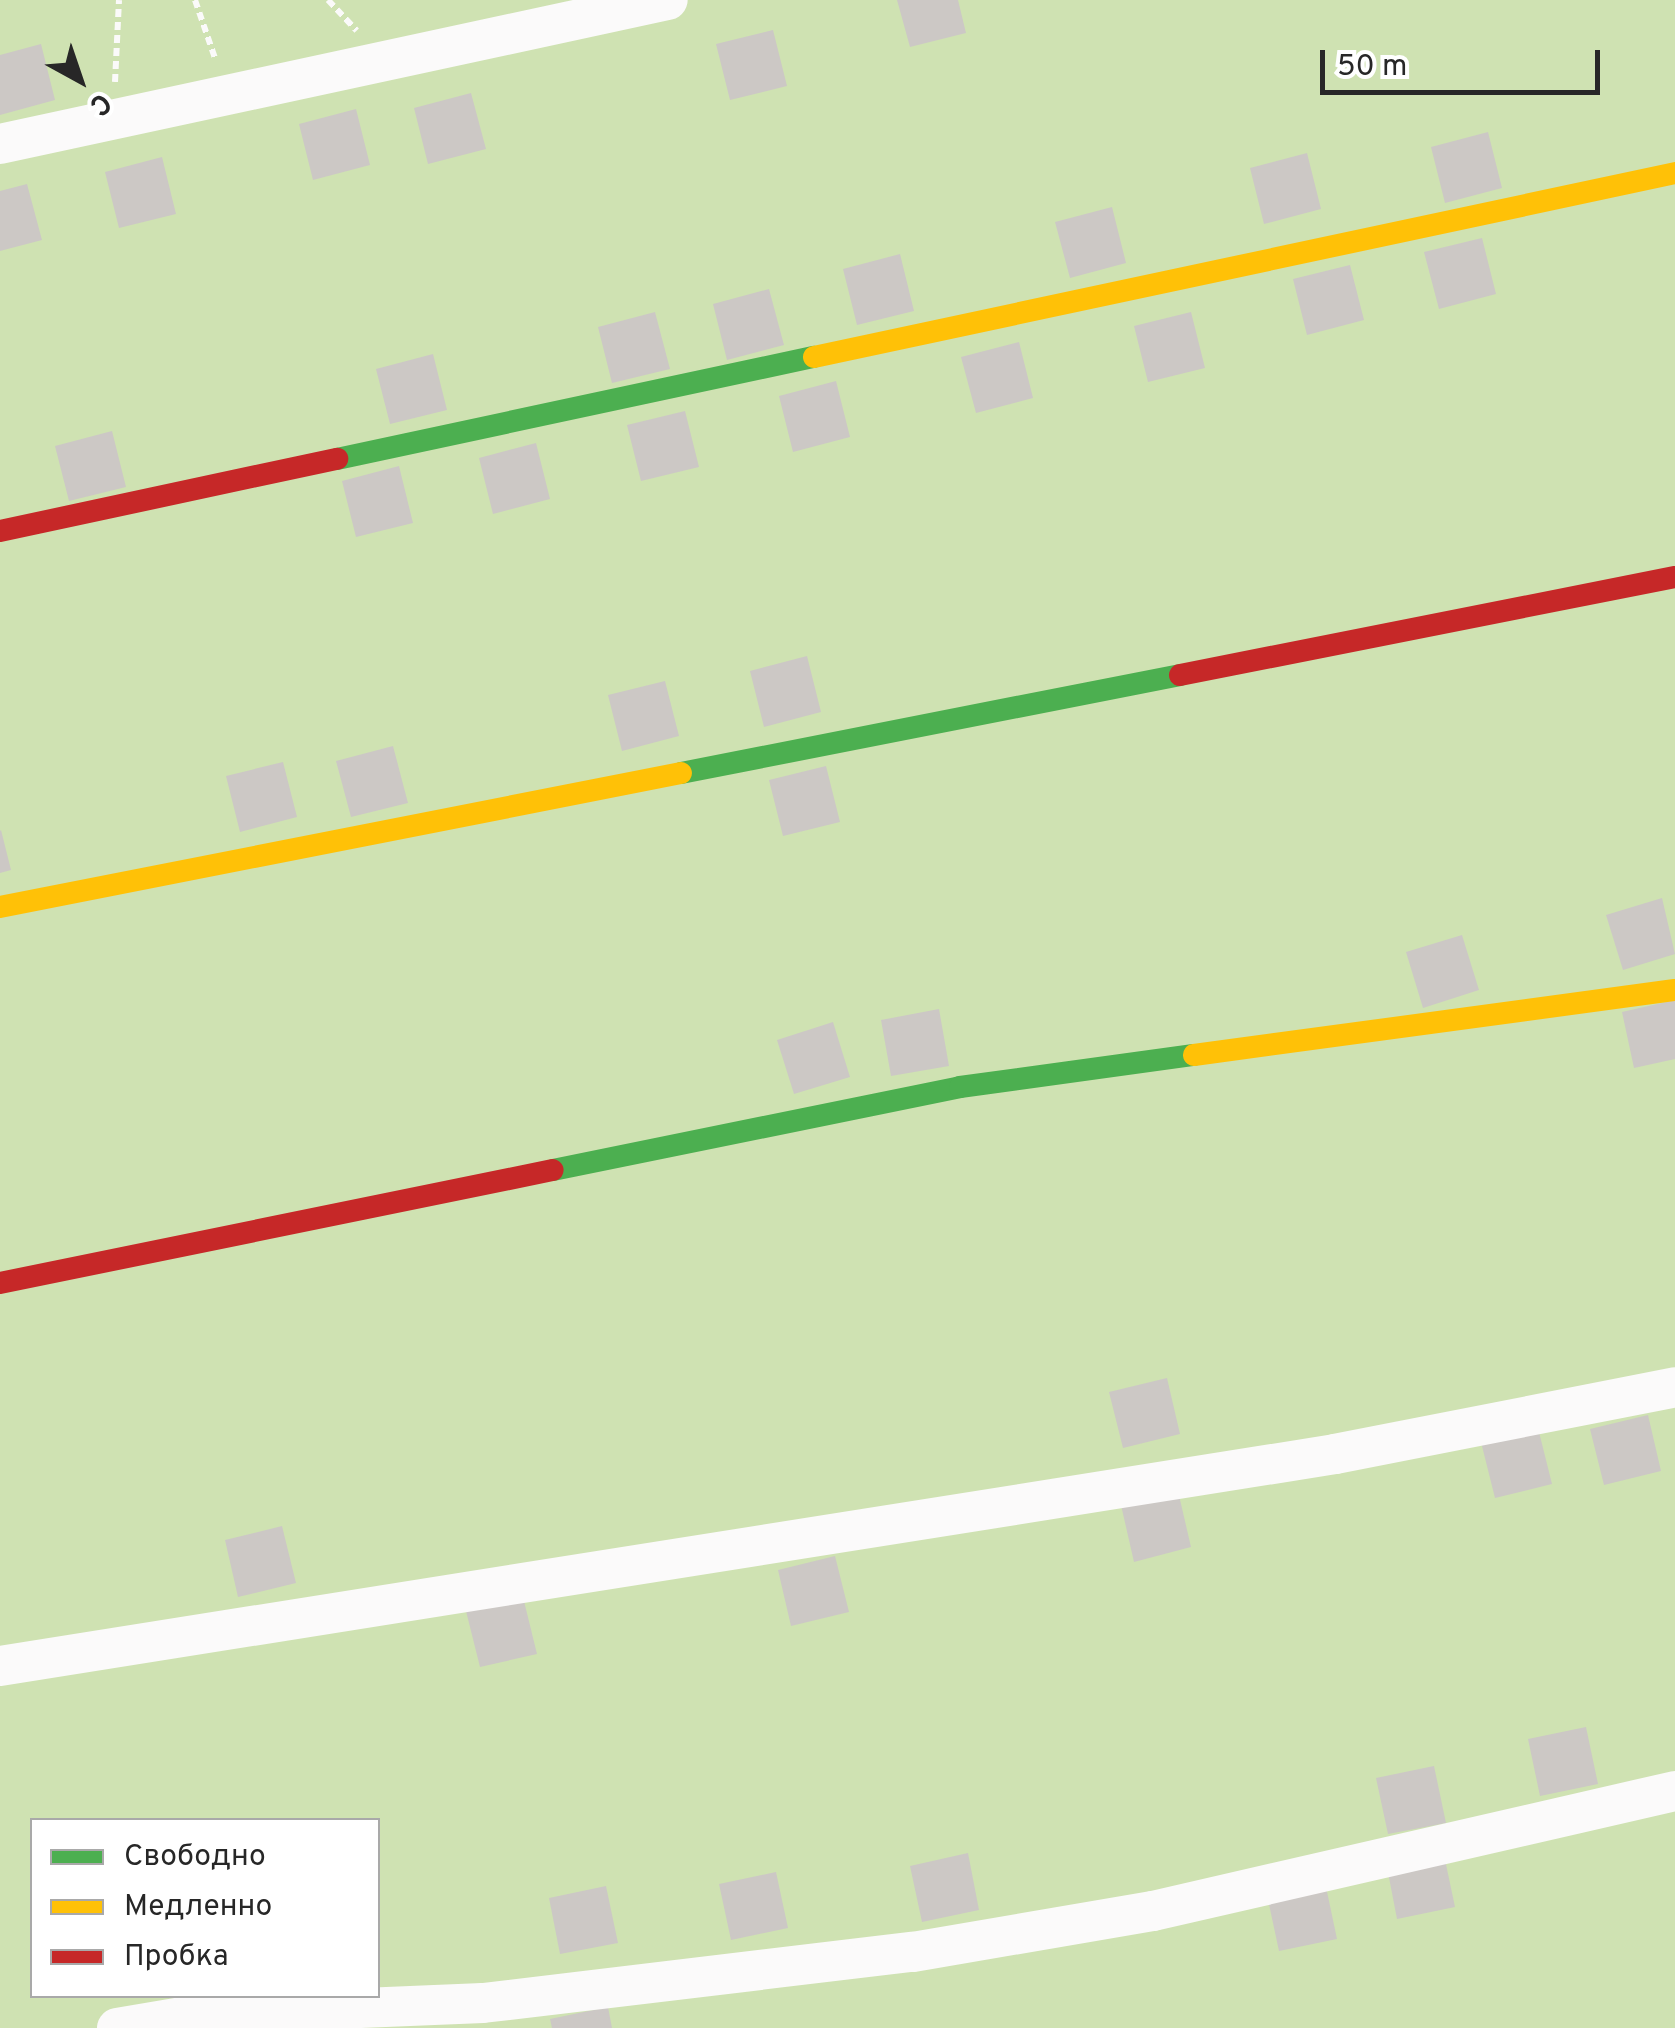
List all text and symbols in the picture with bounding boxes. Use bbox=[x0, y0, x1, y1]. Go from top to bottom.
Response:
north arrow bbox=[30, 30, 130, 130]
scale bar bbox=[1325, 30, 1605, 92]
text: 50 m bbox=[1337, 49, 1407, 86]
text: С bbox=[81, 83, 118, 123]
legend bbox=[30, 1818, 380, 1998]
text: Свободно bbox=[124, 1839, 266, 1876]
text: Медленно bbox=[124, 1889, 272, 1926]
text: Пробка bbox=[124, 1939, 229, 1976]

